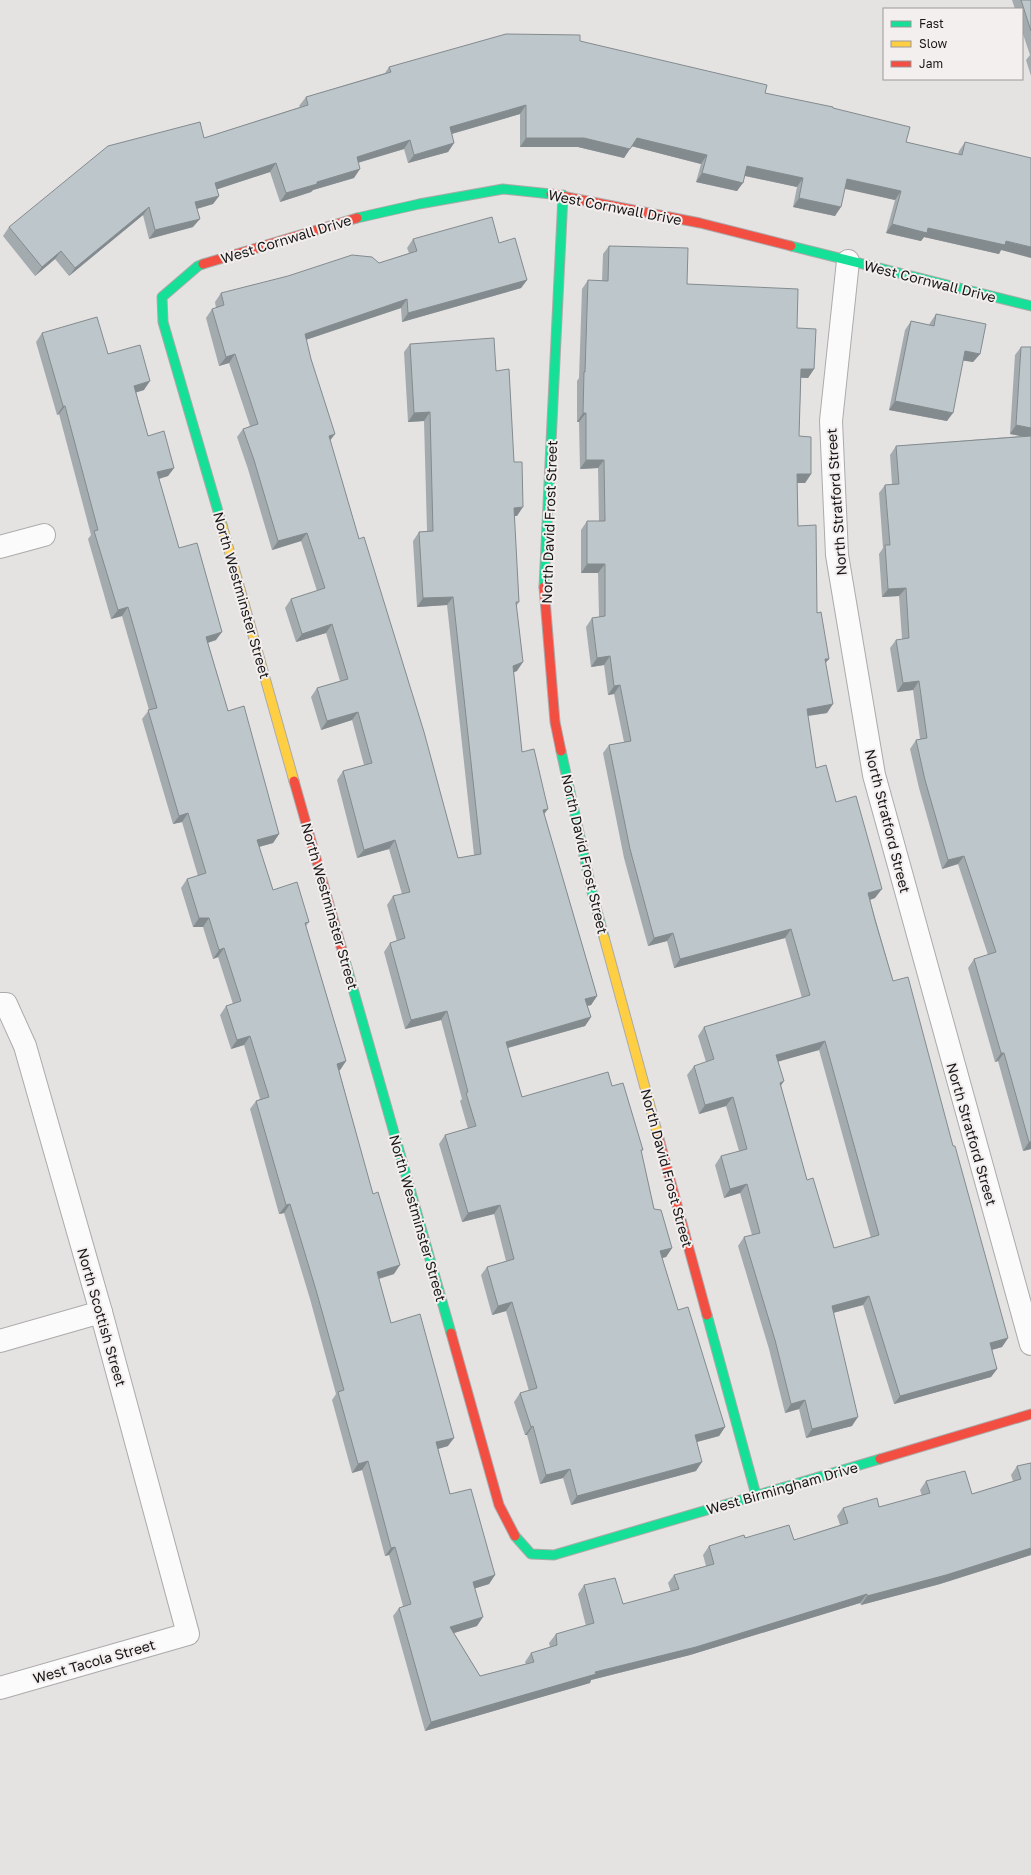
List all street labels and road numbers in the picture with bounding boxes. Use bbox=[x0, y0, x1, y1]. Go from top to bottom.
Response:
street label: West Cornwall Drive bbox=[547, 186, 683, 228]
street label: West Cornwall Drive bbox=[219, 211, 353, 267]
street label: West Cornwall Drive bbox=[862, 256, 998, 306]
street label: North Stratford Street bbox=[822, 428, 850, 576]
street label: North David Frost Street bbox=[538, 440, 560, 604]
street label: North Westminster Street bbox=[210, 510, 274, 680]
street label: North Stratford Street bbox=[862, 747, 914, 895]
street label: North David Frost Street bbox=[558, 772, 612, 936]
street label: North Westminster Street bbox=[298, 821, 362, 991]
street label: North Stratford Street bbox=[943, 1061, 1001, 1207]
street label: North David Frost Street bbox=[638, 1087, 696, 1249]
street label: North Westminster Street bbox=[386, 1133, 450, 1303]
street label: North Scottish Street bbox=[74, 1246, 130, 1388]
street label: West Birmingham Drive bbox=[704, 1458, 860, 1518]
street label: West Tacola Street bbox=[31, 1635, 157, 1687]

